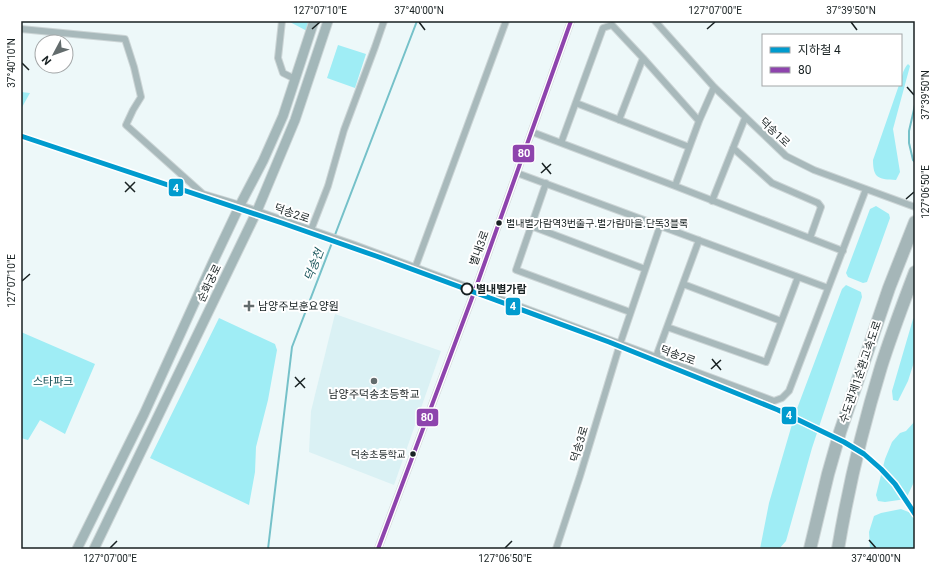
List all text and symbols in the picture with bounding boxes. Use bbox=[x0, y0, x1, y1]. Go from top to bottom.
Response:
text: 127°07'10"E bbox=[293, 5, 347, 16]
text: 37°40'00"N bbox=[394, 5, 444, 16]
text: 127°07'00"E bbox=[688, 5, 742, 16]
text: 37°39'50"N bbox=[826, 5, 876, 16]
north arrow bbox=[34, 34, 74, 74]
legend bbox=[762, 34, 902, 86]
text: 37°40'10"N bbox=[6, 38, 17, 88]
text: 지하철 4 bbox=[798, 43, 841, 57]
text: N bbox=[39, 53, 54, 67]
text: 80 bbox=[798, 63, 812, 77]
text: 37°39'50"N bbox=[920, 70, 931, 120]
street label: 덕송1로 bbox=[757, 115, 792, 150]
line badge: 80 bbox=[512, 144, 535, 163]
text: 80 bbox=[518, 147, 530, 160]
text: 127°06'50"E bbox=[920, 165, 931, 219]
line badge: 4 bbox=[168, 178, 184, 197]
text: 4 bbox=[173, 182, 180, 195]
street label: 덕송2로 bbox=[272, 201, 311, 226]
marker: 별내별가람역3번출구.별가람마을.단독3블록 bbox=[494, 218, 504, 228]
place label: 별내별가람역3번출구.별가람마을.단독3블록 bbox=[506, 218, 688, 229]
street label: 별내3로 bbox=[467, 229, 492, 268]
water label: 덕송천 bbox=[302, 245, 327, 283]
text: 127°07'10"E bbox=[6, 254, 17, 308]
street label: 순화궁로 bbox=[195, 262, 224, 304]
marker: 별내별가람 bbox=[460, 282, 474, 296]
place label: 별내별가람 bbox=[476, 283, 527, 296]
line badge: 4 bbox=[505, 297, 521, 316]
marker: 남양주보훈요양원 bbox=[243, 300, 255, 312]
place label: 남양주보훈요양원 bbox=[258, 300, 339, 313]
text: 4 bbox=[510, 300, 517, 313]
street label: 수도권제1순환고속도로 bbox=[837, 319, 884, 425]
street label: 덕송2로 bbox=[658, 343, 697, 368]
park label: 스타파크 bbox=[33, 375, 73, 388]
marker: 남양주덕송초등학교 bbox=[369, 376, 379, 386]
place label: 남양주덕송초등학교 bbox=[328, 388, 420, 401]
line badge: 4 bbox=[781, 406, 797, 425]
line badge: 80 bbox=[416, 408, 439, 427]
text: 4 bbox=[786, 409, 793, 422]
text: 80 bbox=[421, 411, 433, 424]
street label: 덕송3로 bbox=[568, 425, 591, 464]
place label: 덕송초등학교 bbox=[351, 449, 406, 460]
marker: 덕송초등학교 bbox=[408, 449, 418, 459]
text: 127°07'00"E bbox=[83, 553, 137, 564]
text: 127°06'50"E bbox=[478, 553, 532, 564]
text: 37°40'00"N bbox=[851, 553, 901, 564]

